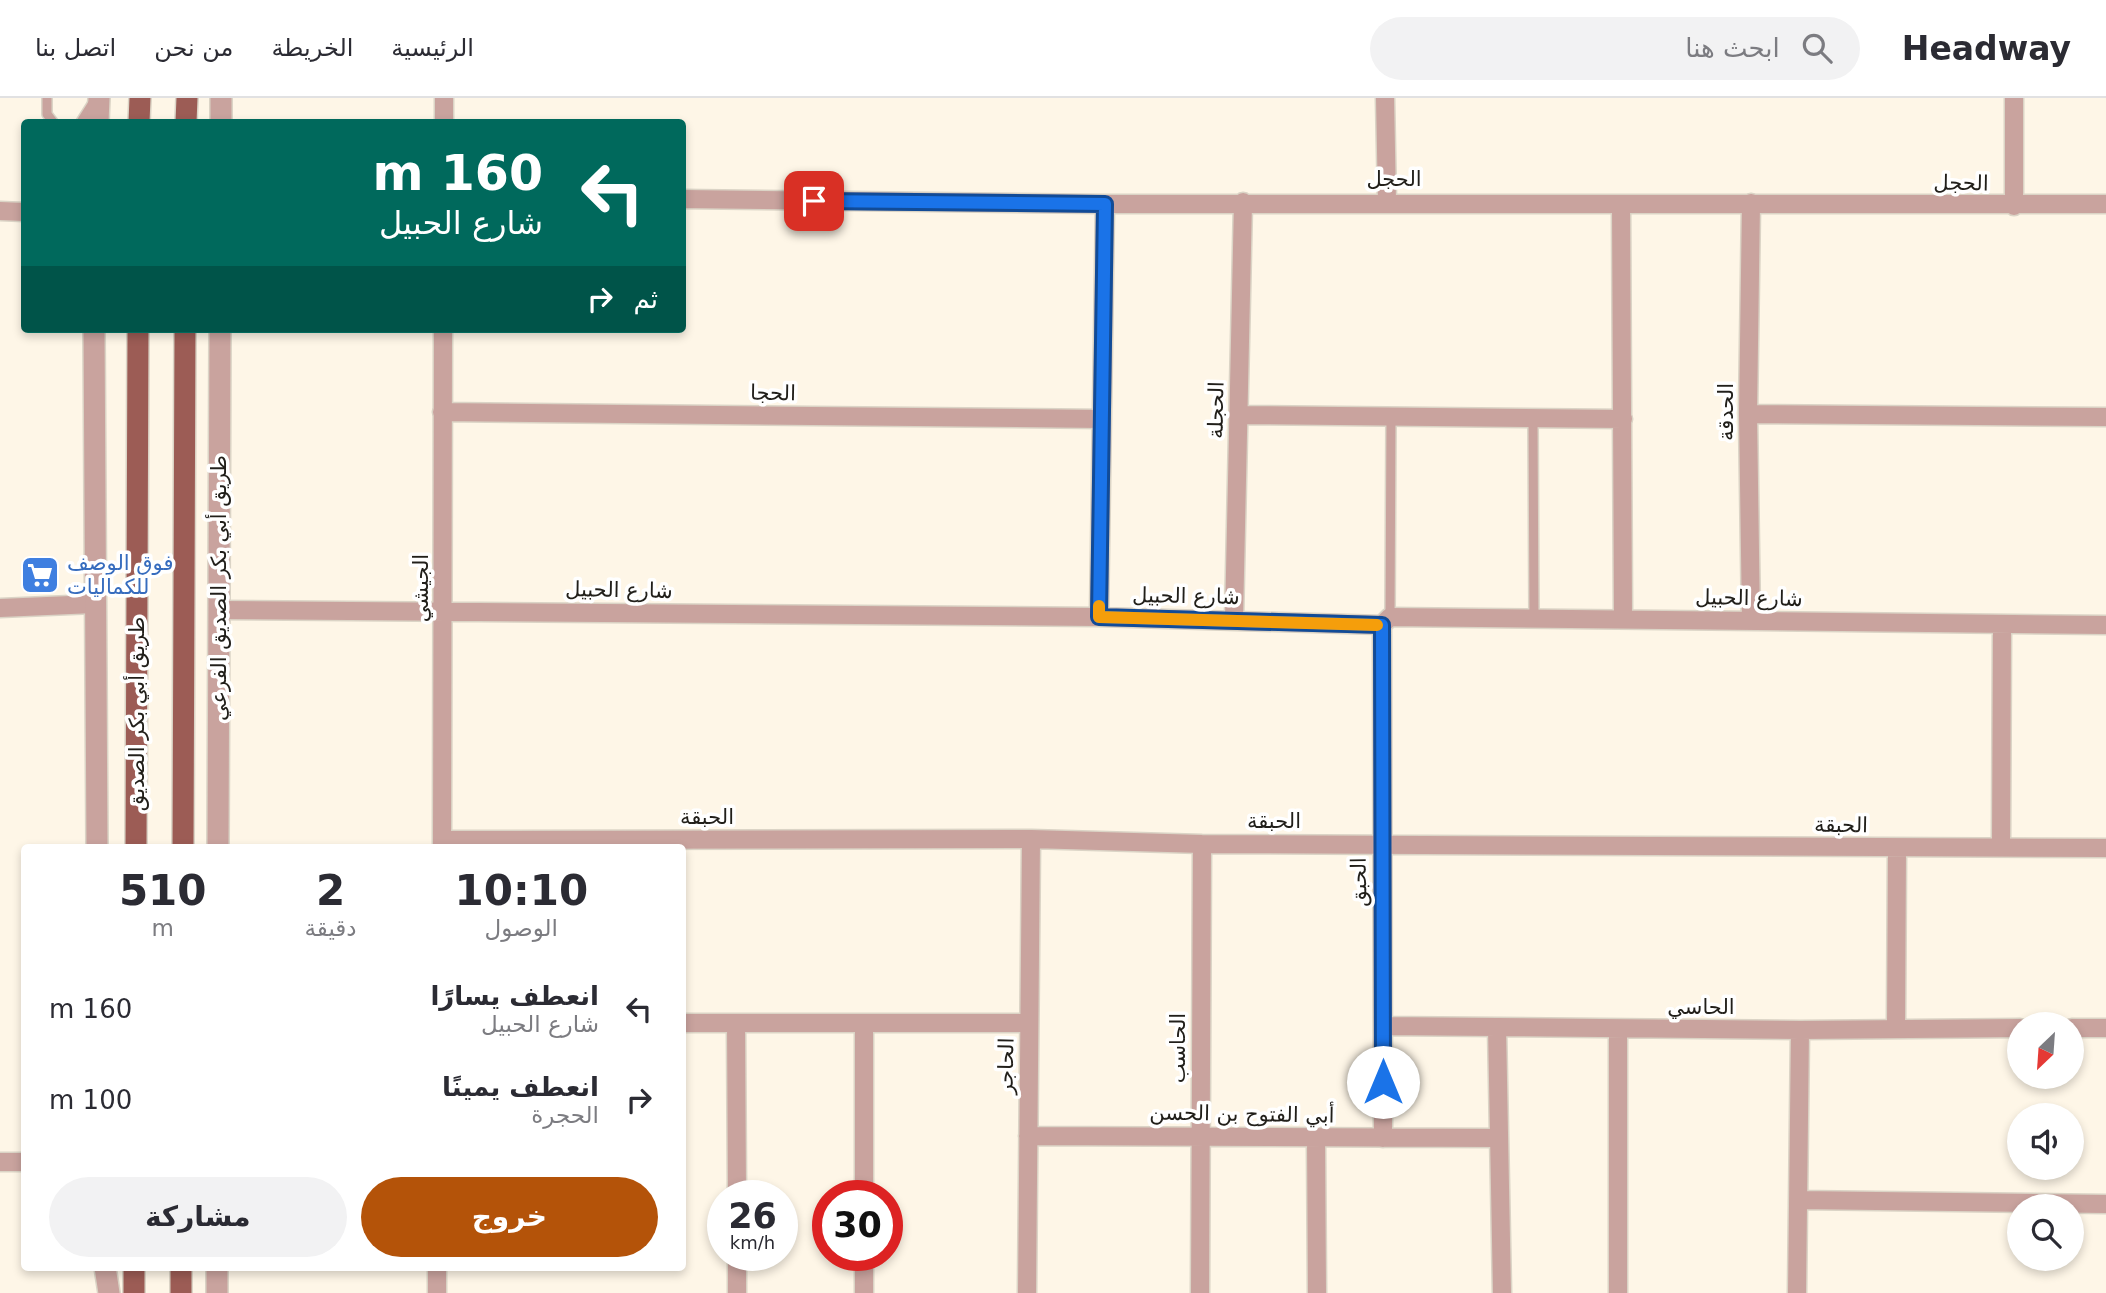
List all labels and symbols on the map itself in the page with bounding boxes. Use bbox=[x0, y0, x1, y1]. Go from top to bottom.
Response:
street label: الحجل bbox=[1366, 167, 1422, 191]
pin bbox=[784, 171, 844, 231]
street label: الحجل bbox=[1933, 171, 1989, 195]
street label: الحجا bbox=[750, 381, 796, 405]
street label: الحجلة bbox=[1203, 381, 1229, 439]
street label: الحدقة bbox=[1714, 383, 1738, 441]
street label: طريق أبي بكر الصديق الفرعي bbox=[205, 455, 231, 721]
place label: فوق الوصف للكماليات bbox=[67, 551, 174, 599]
supermarket icon: فوق الوصف للكماليات bbox=[19, 554, 61, 596]
street label: الجيشي bbox=[409, 554, 433, 622]
street label: شارع الحبيل bbox=[565, 577, 673, 603]
street label: شارع الحبيل bbox=[1132, 583, 1240, 609]
street label: شارع الحبيل bbox=[1695, 585, 1803, 611]
street label: طريق أبي بكر الصديق bbox=[123, 617, 149, 811]
street label: الحبقة bbox=[680, 805, 734, 829]
street label: الحبقة bbox=[1247, 809, 1301, 833]
street label: الحبقة bbox=[1814, 813, 1868, 837]
street label: الحبق bbox=[1347, 857, 1371, 907]
street label: الحاسي bbox=[1667, 995, 1735, 1019]
north arrow bbox=[2007, 1012, 2084, 1088]
street label: الحاسب bbox=[1166, 1013, 1190, 1083]
street label: الحاجر bbox=[993, 1037, 1018, 1096]
position arrow bbox=[1346, 1045, 1420, 1119]
street label: أبي الفتوح بن الحسن bbox=[1149, 1098, 1335, 1128]
speed limit sign: 30 bbox=[812, 1180, 903, 1271]

